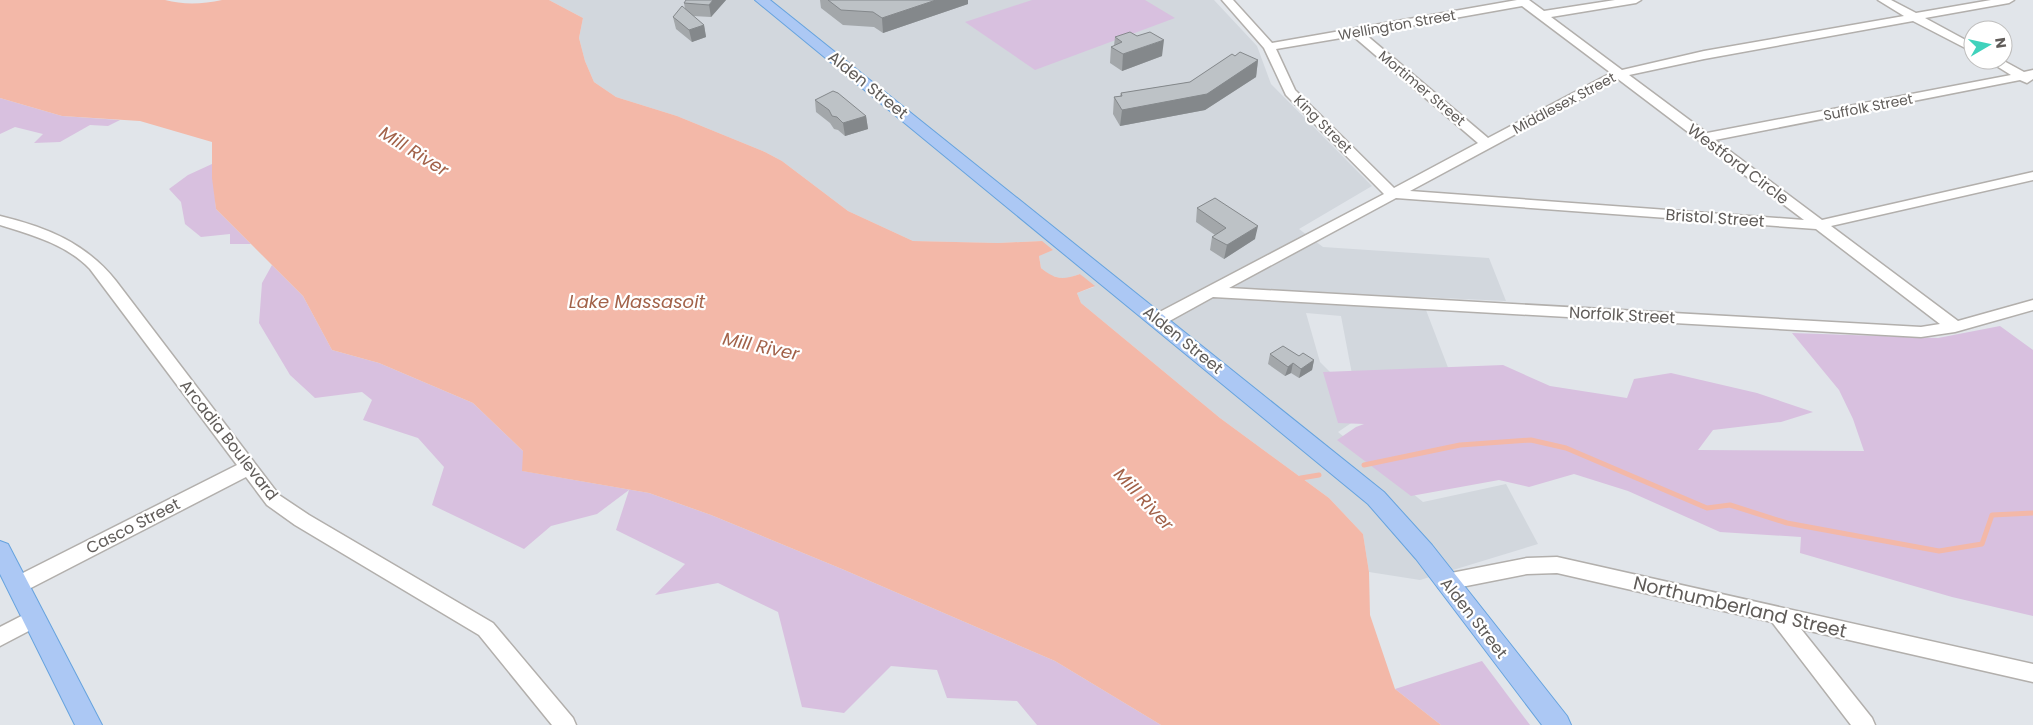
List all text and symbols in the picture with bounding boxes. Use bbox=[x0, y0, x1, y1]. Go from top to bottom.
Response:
street label: Wellington Street bbox=[1337, 5, 1457, 45]
north arrow bbox=[1963, 20, 2013, 70]
text: N bbox=[1990, 36, 2012, 50]
street label: Alden Street bbox=[823, 46, 913, 125]
street label: Mortimer Street bbox=[1374, 46, 1470, 130]
street label: Middlesex Street bbox=[1509, 67, 1619, 139]
street label: Suffolk Street bbox=[1822, 89, 1914, 125]
street label: King Street bbox=[1289, 90, 1357, 158]
street label: Westford Circle bbox=[1682, 118, 1794, 210]
water label: Mill River bbox=[375, 120, 455, 183]
street label: Bristol Street bbox=[1665, 203, 1765, 233]
water label: Lake Massasoit bbox=[569, 289, 706, 314]
street label: Alden Street bbox=[1138, 301, 1228, 380]
street label: Norfolk Street bbox=[1568, 301, 1676, 329]
water label: Mill River bbox=[720, 326, 803, 367]
street label: Arcadia Boulevard bbox=[174, 375, 284, 505]
water label: Mill River bbox=[1108, 462, 1180, 537]
street label: Casco Street bbox=[82, 492, 184, 560]
street label: Northumberland Street bbox=[1631, 569, 1849, 645]
street label: Alden Street bbox=[1435, 573, 1513, 663]

